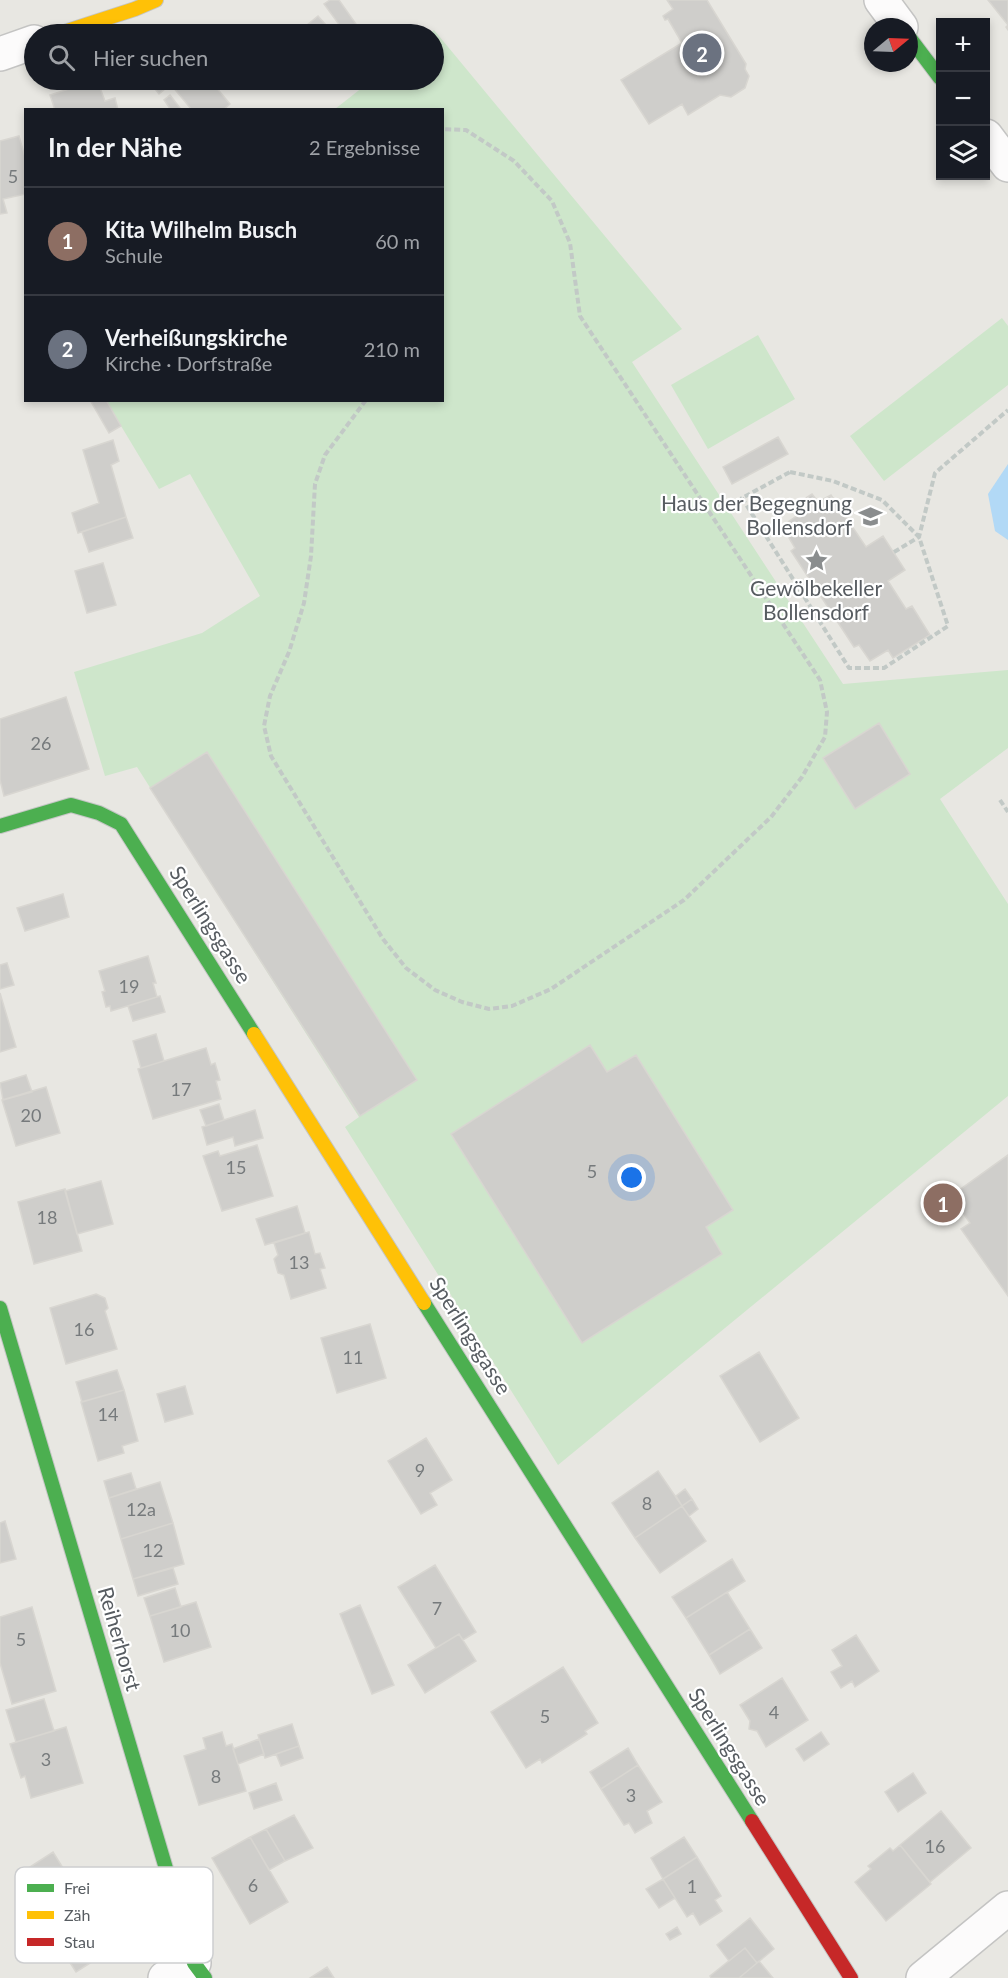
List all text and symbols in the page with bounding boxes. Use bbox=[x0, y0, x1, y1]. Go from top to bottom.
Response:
north arrow bbox=[864, 18, 918, 72]
map controls bbox=[936, 18, 990, 180]
button: + bbox=[936, 18, 990, 72]
search box bbox=[24, 24, 444, 90]
pin: 2 bbox=[682, 31, 722, 76]
icon: search bbox=[45, 41, 78, 74]
text: Hier suchen bbox=[93, 44, 208, 71]
button: − bbox=[936, 72, 990, 126]
button: layers bbox=[936, 126, 990, 180]
text: In der Nähe bbox=[48, 131, 182, 163]
text: 2 Ergebnisse bbox=[309, 135, 420, 159]
house number: 5 bbox=[8, 165, 18, 187]
text: Kita Wilhelm Busch bbox=[105, 216, 297, 243]
text: 1 bbox=[62, 229, 73, 253]
text: 60 m bbox=[375, 229, 420, 253]
text: Schule bbox=[105, 243, 163, 267]
text: Verheißungskirche bbox=[105, 324, 288, 351]
text: 2 bbox=[62, 337, 73, 361]
text: 210 m bbox=[364, 337, 420, 361]
text: Kirche · Dorfstraße bbox=[105, 351, 272, 375]
place label: Haus der Begegnung Bollensdorf bbox=[661, 490, 853, 539]
school or university icon: Haus der Begegnung Bollensdorf bbox=[857, 503, 883, 529]
place icon: Gewölbekeller Bollensdorf bbox=[803, 548, 829, 574]
place label: Gewölbekeller Bollensdorf bbox=[750, 575, 882, 624]
house number: 26 bbox=[31, 732, 51, 754]
street label: Sperlingsgasse bbox=[165, 861, 257, 988]
house number: 19 bbox=[119, 975, 139, 997]
house number: 17 bbox=[171, 1078, 191, 1100]
house number: 20 bbox=[21, 1104, 41, 1126]
house number: 15 bbox=[226, 1156, 246, 1178]
house number: 5 bbox=[587, 1160, 597, 1182]
your location bbox=[617, 1163, 646, 1192]
pin: 1 bbox=[924, 1180, 962, 1226]
house number: 18 bbox=[37, 1206, 57, 1228]
house number: 13 bbox=[289, 1251, 309, 1273]
street label: Sperlingsgasse bbox=[425, 1272, 517, 1399]
house number: 16 bbox=[74, 1318, 94, 1340]
house number: 11 bbox=[343, 1346, 363, 1368]
house number: 14 bbox=[98, 1403, 118, 1425]
house number: 9 bbox=[415, 1459, 425, 1481]
house number: 8 bbox=[642, 1492, 652, 1514]
house number: 12a bbox=[126, 1498, 156, 1520]
house number: 12 bbox=[143, 1539, 163, 1561]
street label: Reiherhorst bbox=[94, 1584, 147, 1694]
house number: 7 bbox=[432, 1597, 442, 1619]
house number: 10 bbox=[170, 1619, 190, 1641]
house number: 5 bbox=[16, 1628, 26, 1650]
street label: Sperlingsgasse bbox=[684, 1683, 776, 1810]
house number: 4 bbox=[769, 1701, 779, 1723]
house number: 5 bbox=[540, 1705, 550, 1727]
house number: 3 bbox=[41, 1748, 51, 1770]
house number: 8 bbox=[211, 1765, 221, 1787]
house number: 3 bbox=[626, 1784, 636, 1806]
house number: 16 bbox=[925, 1835, 945, 1857]
legend bbox=[15, 1867, 213, 1963]
house number: 6 bbox=[248, 1874, 258, 1896]
house number: 1 bbox=[687, 1875, 697, 1897]
text: Frei bbox=[64, 1878, 90, 1897]
text: Zäh bbox=[64, 1905, 90, 1924]
text: Stau bbox=[64, 1932, 95, 1951]

